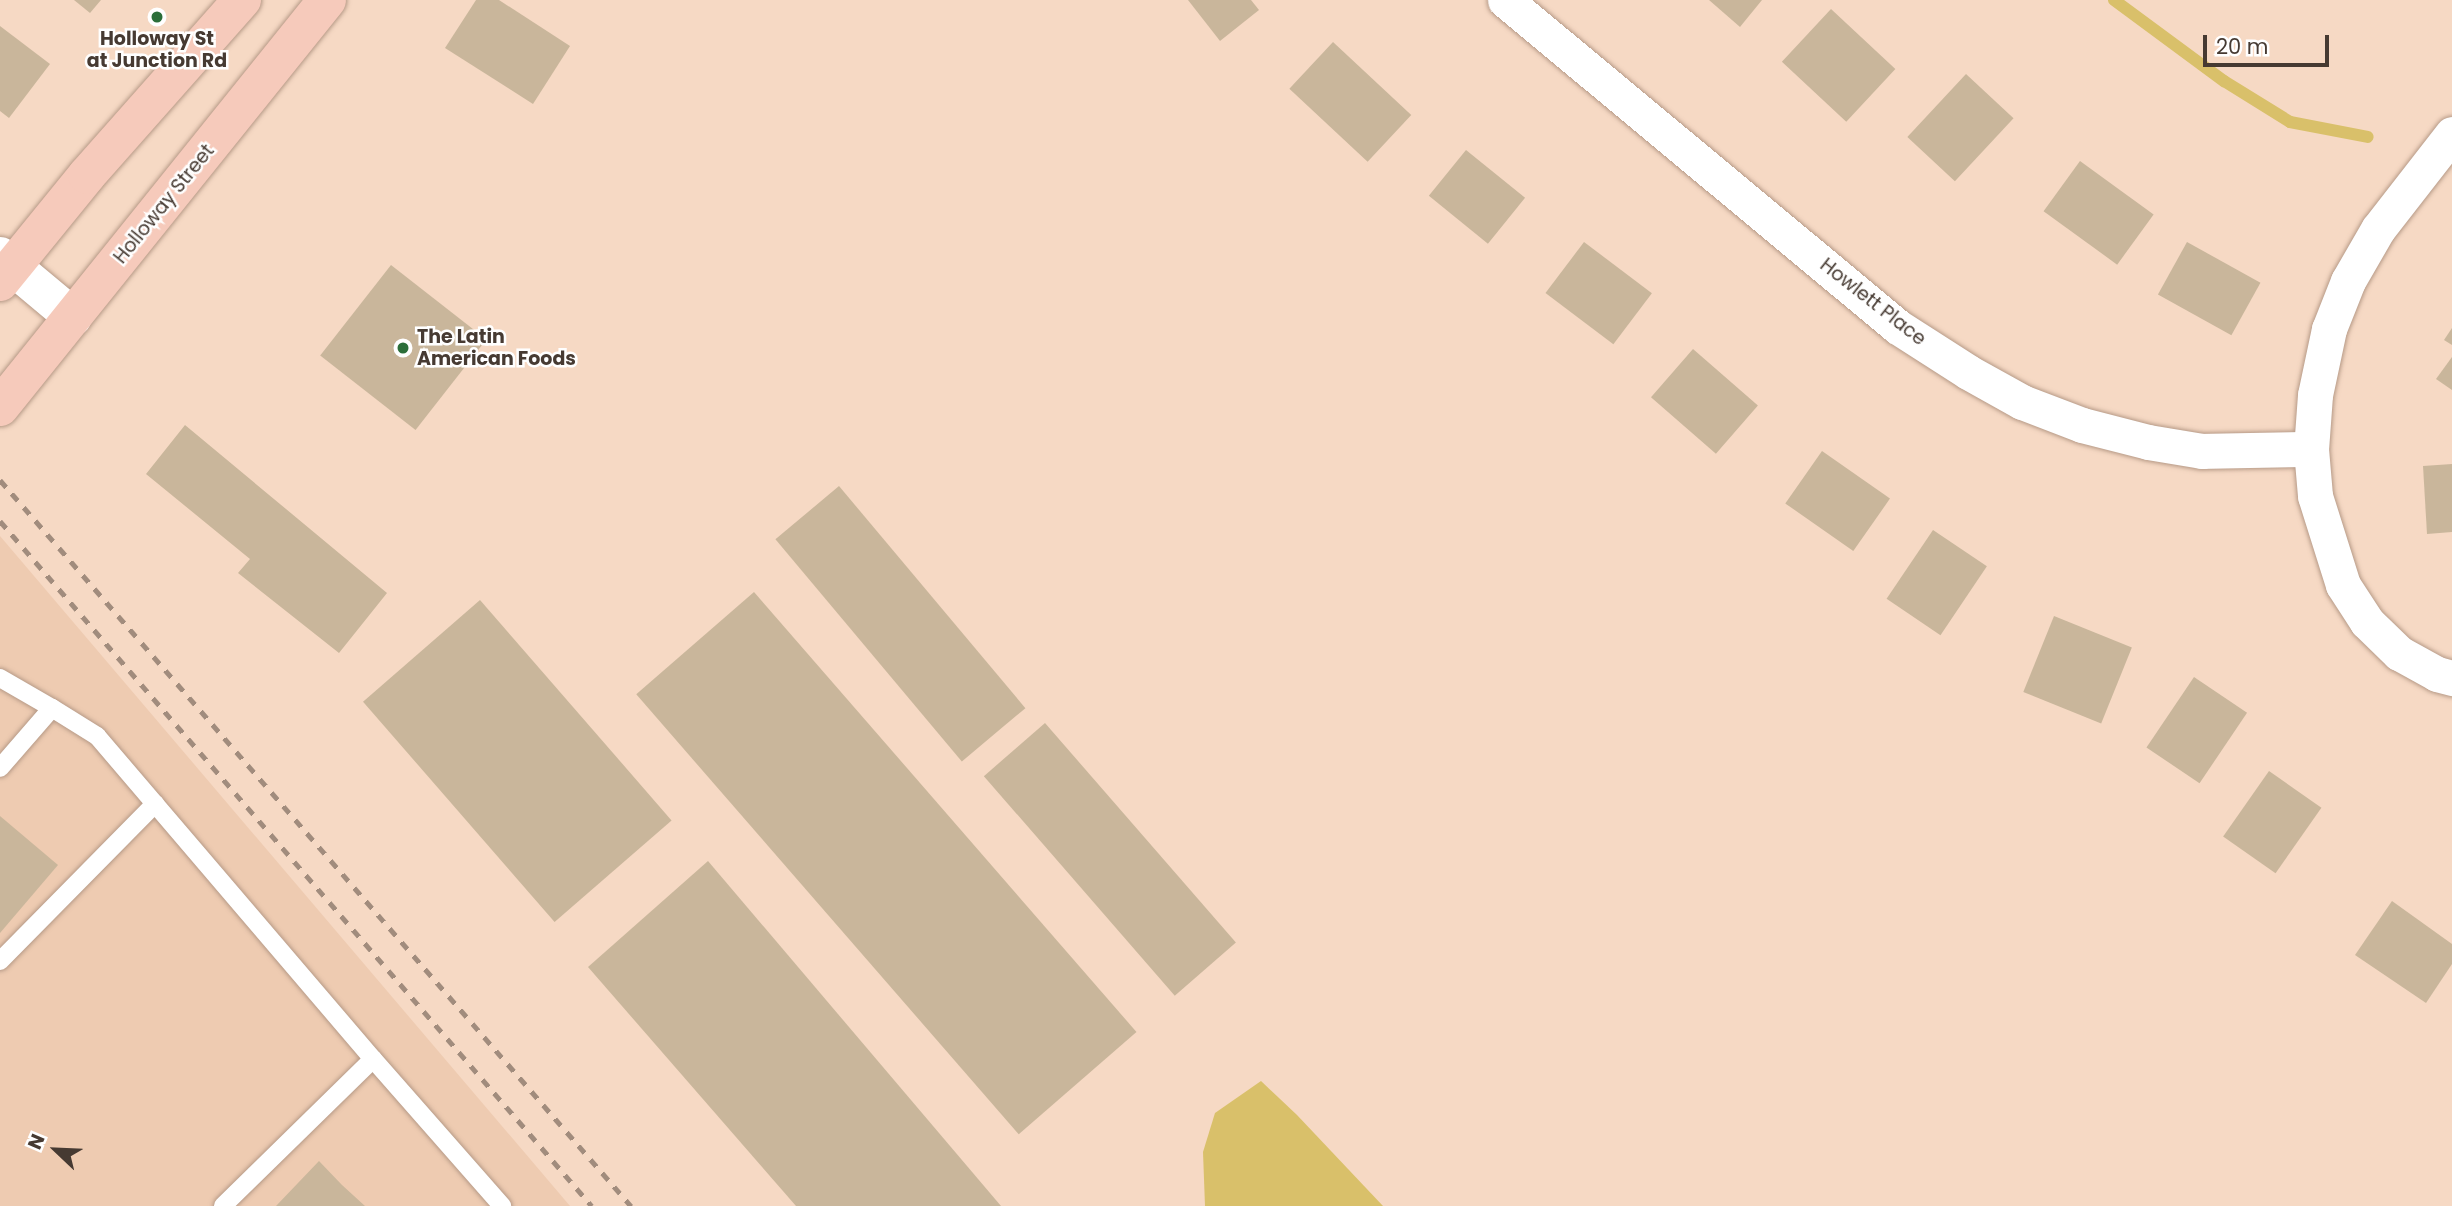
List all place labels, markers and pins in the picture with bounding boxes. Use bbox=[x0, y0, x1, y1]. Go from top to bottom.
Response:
marker: Holloway St at Junction Rd bbox=[149, 9, 165, 25]
place label: Holloway St at Junction Rd bbox=[87, 28, 227, 72]
place label: The Latin American Foods bbox=[417, 326, 576, 370]
marker: The Latin American Foods bbox=[395, 340, 411, 356]

